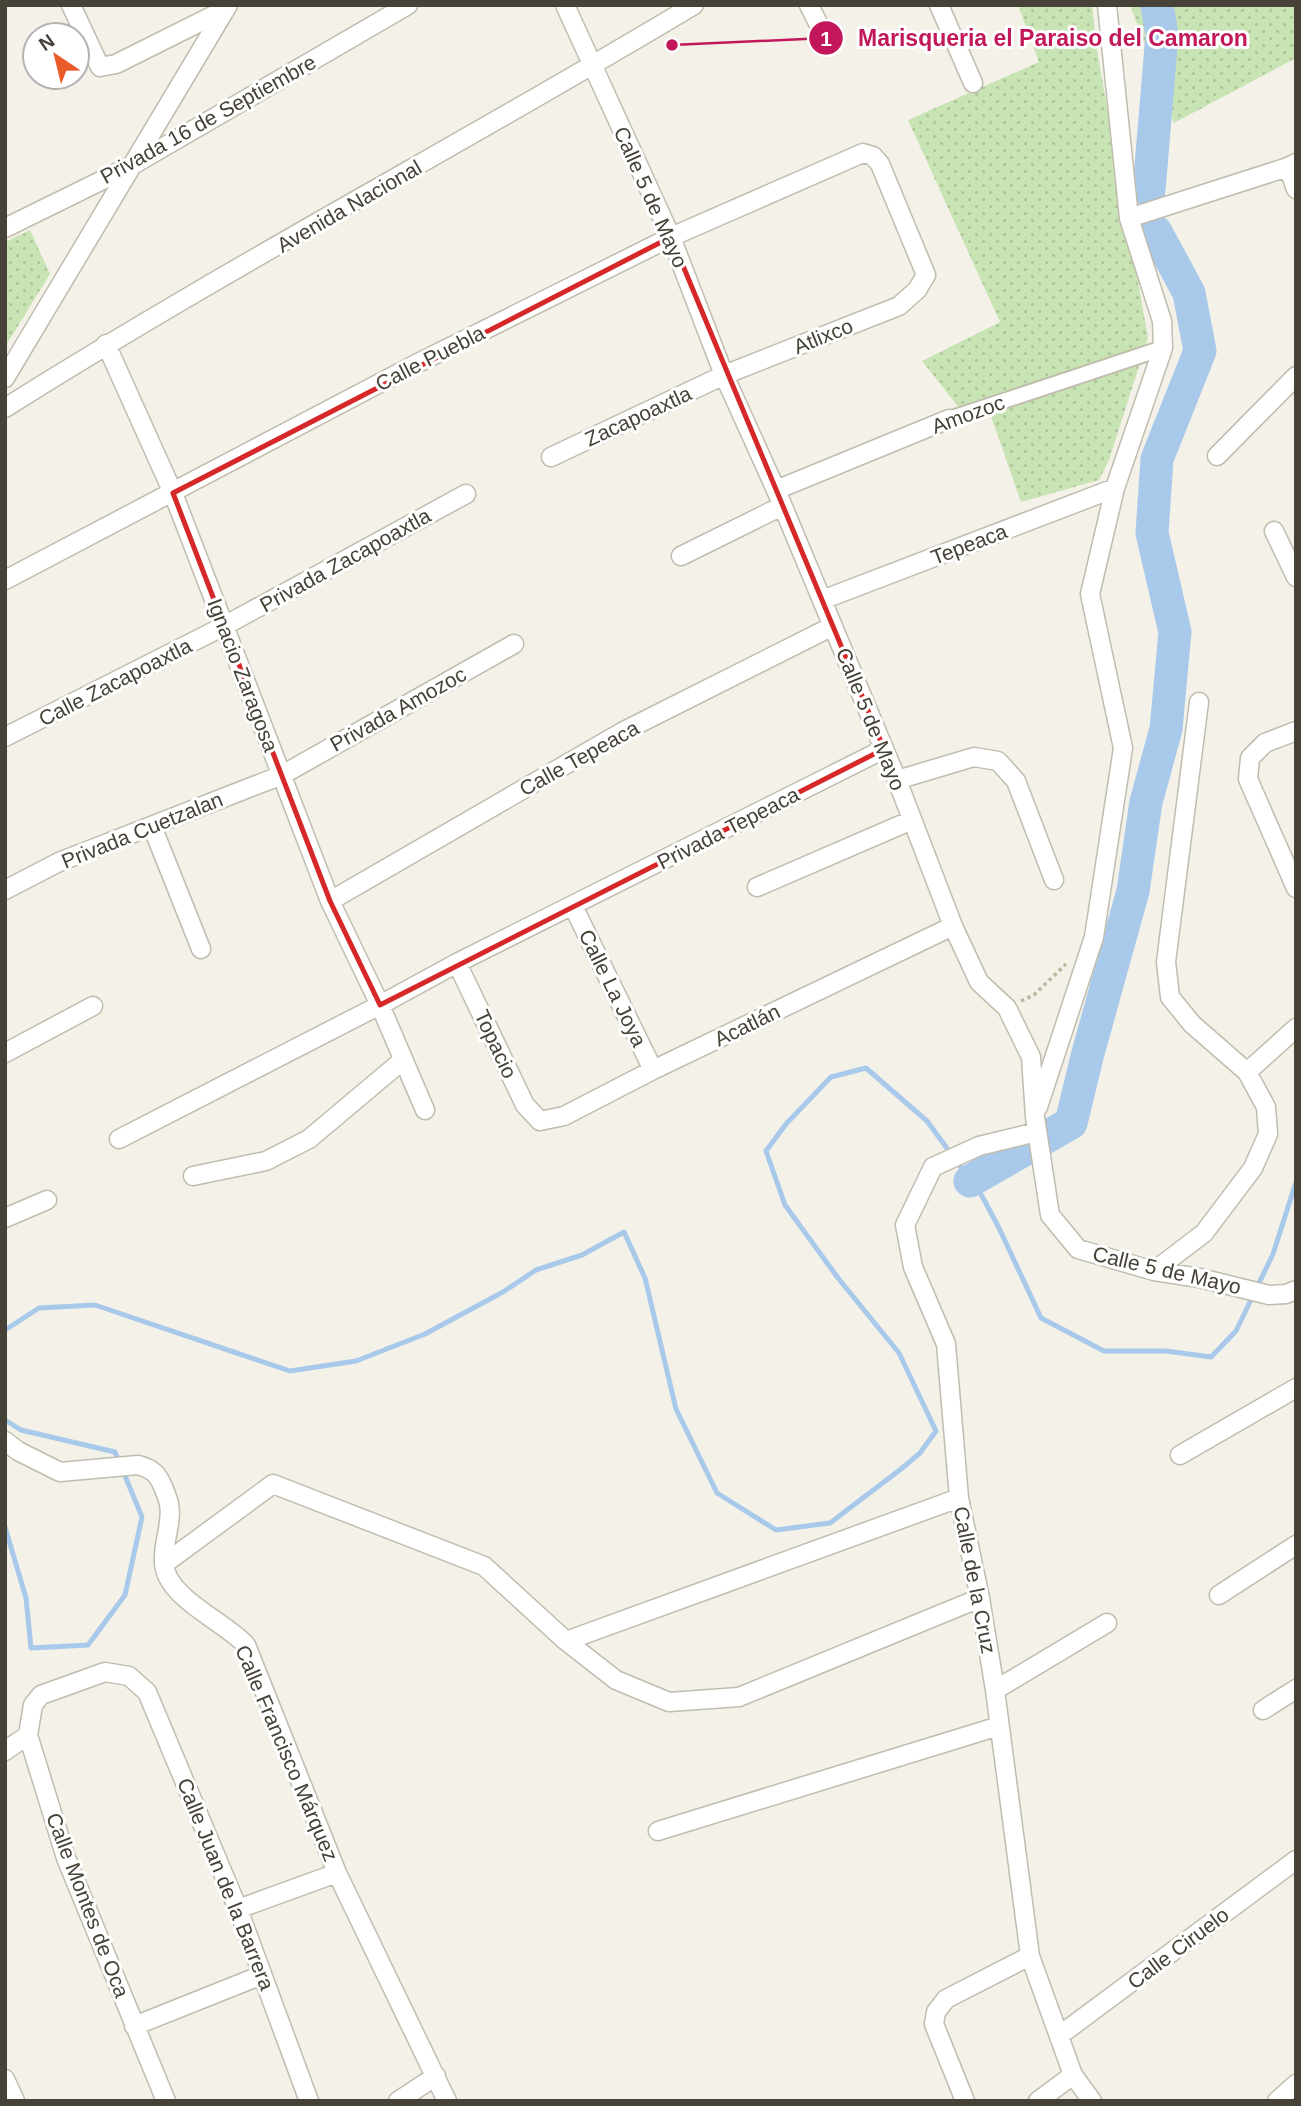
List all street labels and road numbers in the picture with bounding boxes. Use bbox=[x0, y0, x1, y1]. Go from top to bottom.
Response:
street label: Privada 16 de Septiembre bbox=[96, 50, 320, 188]
street label: Calle 5 de Mayo bbox=[610, 123, 692, 271]
street label: Avenida Nacional bbox=[273, 155, 425, 257]
street label: Atlixco bbox=[790, 314, 856, 358]
street label: Calle Puebla bbox=[372, 321, 489, 395]
street label: Zacapoaxtla bbox=[581, 381, 695, 451]
street label: Amozoc bbox=[928, 390, 1008, 438]
street label: Privada Zacapoaxtla bbox=[256, 503, 435, 616]
street label: Tepeaca bbox=[928, 519, 1010, 569]
street label: Ignacio Zaragosa bbox=[203, 595, 283, 755]
street label: Calle Zacapoaxtla bbox=[35, 633, 195, 730]
street label: Calle 5 de Mayo bbox=[832, 644, 910, 794]
street label: Privada Amozoc bbox=[326, 662, 470, 756]
street label: Calle Tepeaca bbox=[515, 716, 643, 800]
street label: Privada Tepeaca bbox=[653, 782, 803, 874]
street label: Privada Cuetzalan bbox=[58, 787, 226, 873]
street label: Calle La Joya bbox=[575, 926, 651, 1051]
street label: Acatlán bbox=[710, 999, 784, 1051]
street label: Topacio bbox=[470, 1006, 522, 1082]
street label: Calle 5 de Mayo bbox=[1090, 1242, 1244, 1298]
street label: Calle de la Cruz bbox=[949, 1504, 1001, 1656]
street label: Calle Francisco Márquez bbox=[231, 1642, 343, 1864]
street label: Calle Juan de la Barrera bbox=[173, 1775, 279, 1994]
street label: Calle Montes de Oca bbox=[42, 1809, 134, 2001]
street label: Calle Ciruelo bbox=[1123, 1903, 1233, 1993]

